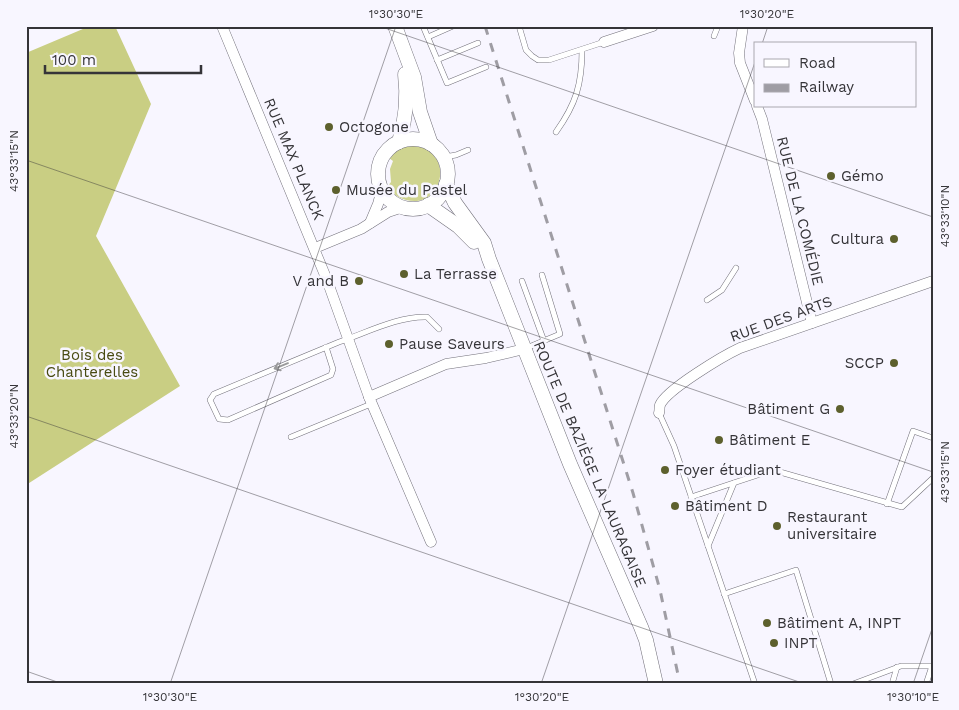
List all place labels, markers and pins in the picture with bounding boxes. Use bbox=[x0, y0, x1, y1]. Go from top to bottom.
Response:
place label: Octogone bbox=[339, 118, 409, 136]
marker: Octogone bbox=[323, 121, 335, 133]
place label: Gémo bbox=[841, 167, 884, 185]
marker: Gémo bbox=[825, 170, 837, 182]
place label: Musée du Pastel bbox=[346, 181, 468, 199]
marker: Musée du Pastel bbox=[330, 184, 342, 196]
place label: Cultura bbox=[830, 230, 885, 248]
marker: Cultura bbox=[888, 233, 900, 245]
place label: La Terrasse bbox=[414, 265, 497, 283]
marker: La Terrasse bbox=[398, 268, 410, 280]
place label: V and B bbox=[293, 272, 349, 290]
marker: V and B bbox=[353, 275, 365, 287]
place label: Pause Saveurs bbox=[399, 335, 505, 353]
marker: Pause Saveurs bbox=[383, 338, 395, 350]
place label: SCCP bbox=[845, 354, 884, 372]
marker: SCCP bbox=[888, 357, 900, 369]
place label: Bâtiment G bbox=[747, 400, 830, 418]
marker: Bâtiment G bbox=[834, 403, 846, 415]
place label: Bâtiment E bbox=[729, 431, 810, 449]
marker: Bâtiment E bbox=[713, 434, 725, 446]
place label: Foyer étudiant bbox=[675, 461, 781, 479]
marker: Foyer étudiant bbox=[659, 464, 671, 476]
place label: Bâtiment D bbox=[685, 497, 768, 515]
marker: Bâtiment D bbox=[669, 500, 681, 512]
place label: Restaurant universitaire bbox=[787, 508, 877, 543]
marker: Restaurant universitaire bbox=[771, 520, 783, 532]
place label: Bâtiment A, INPT bbox=[777, 614, 901, 632]
marker: Bâtiment A, INPT bbox=[761, 617, 773, 629]
place label: INPT bbox=[784, 634, 818, 652]
marker: INPT bbox=[768, 637, 780, 649]

